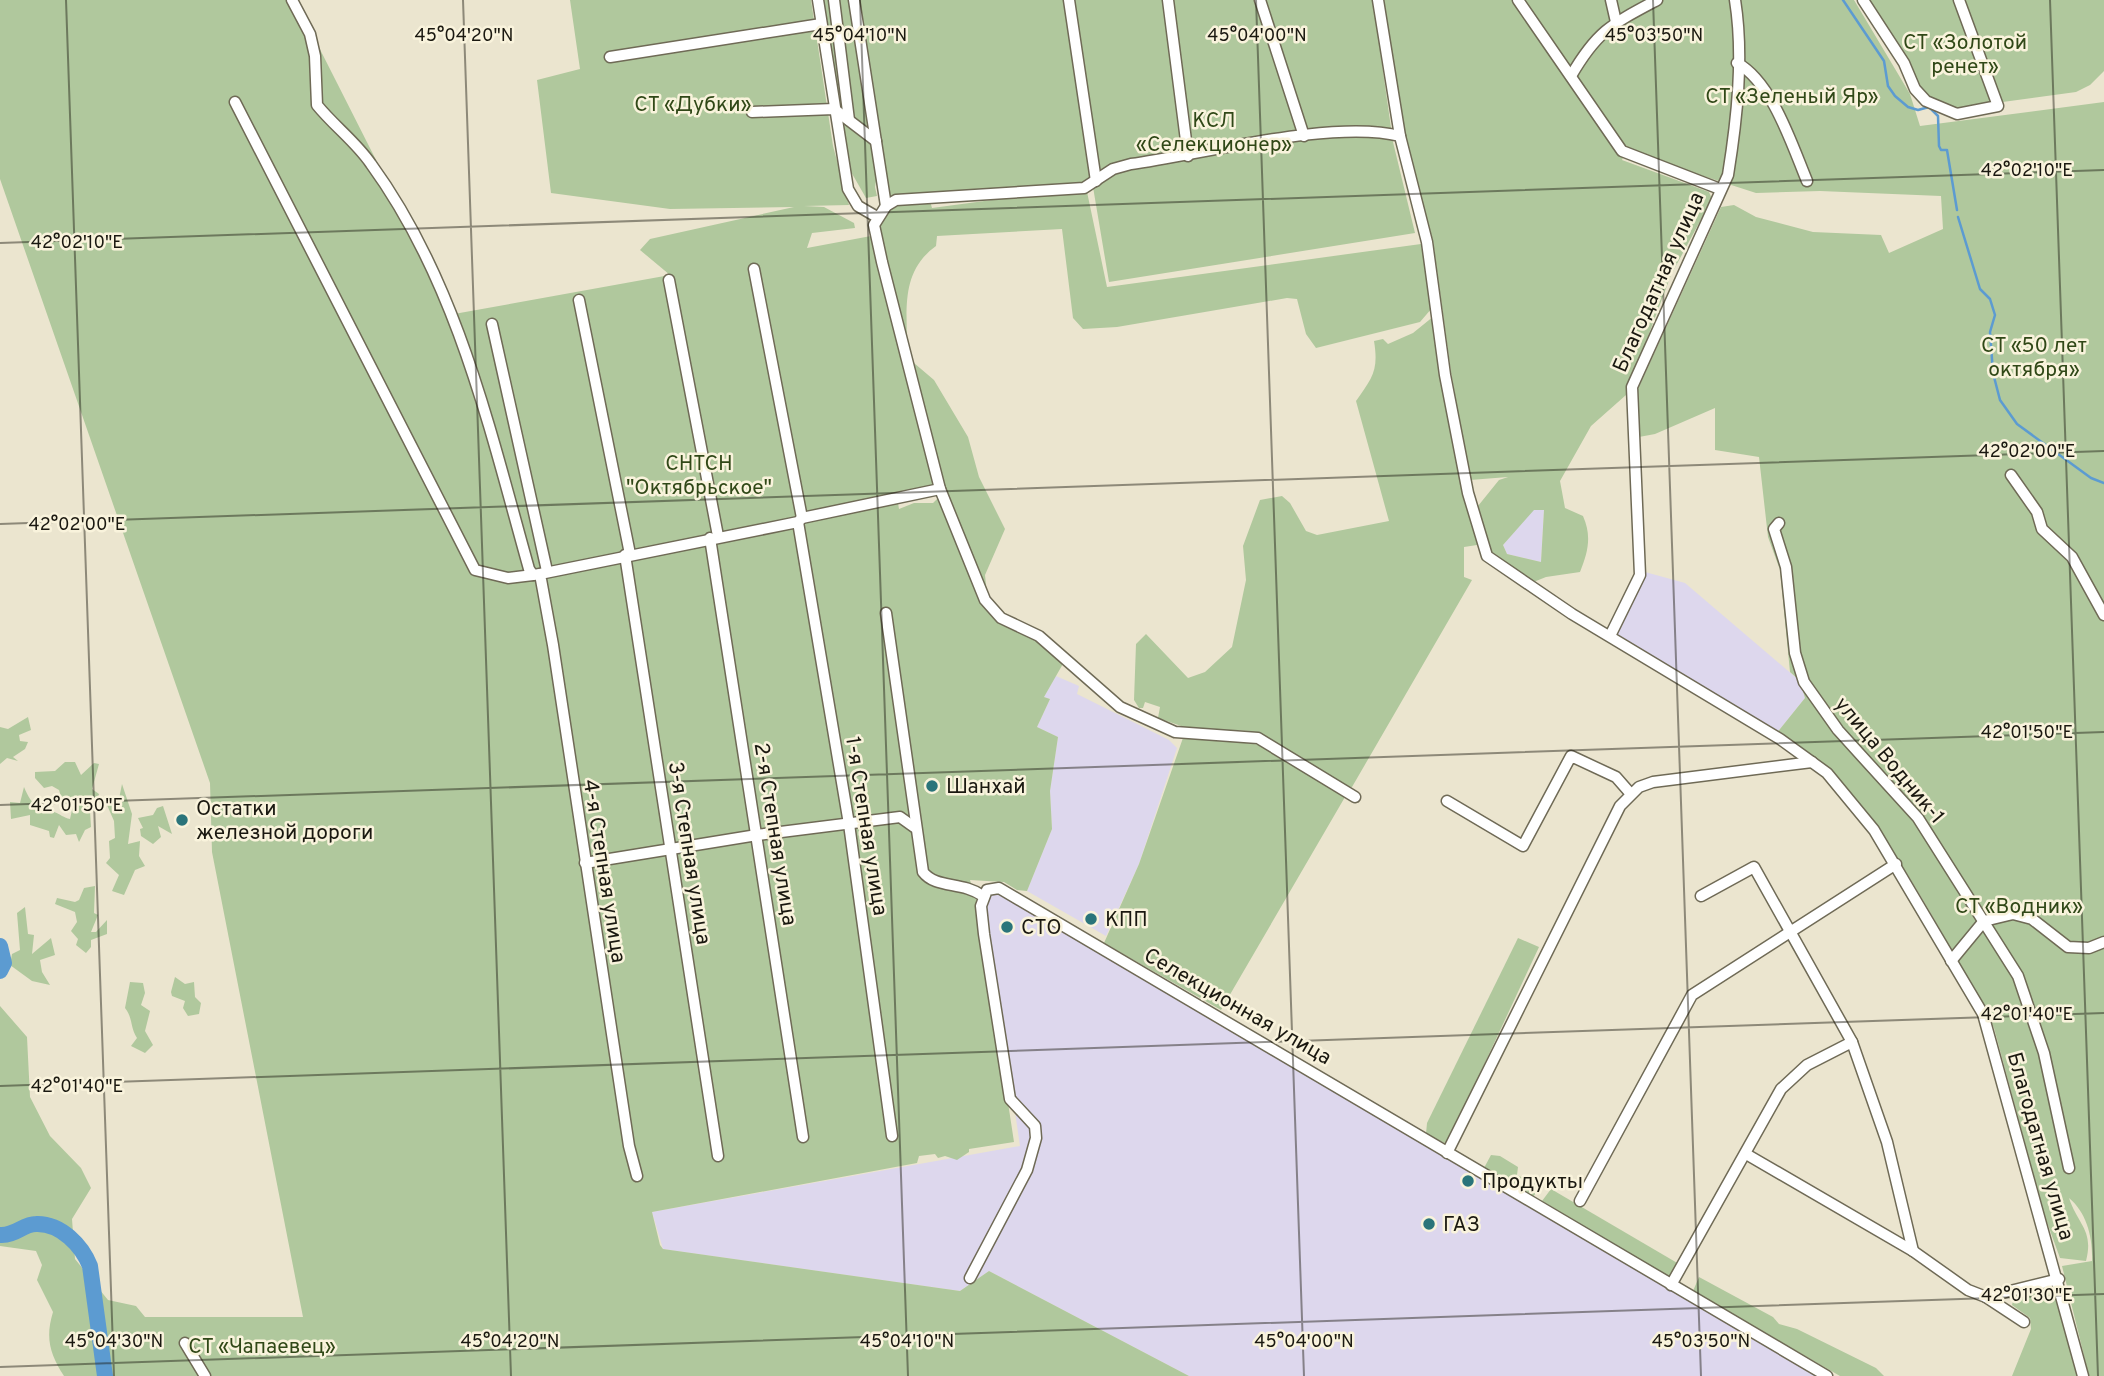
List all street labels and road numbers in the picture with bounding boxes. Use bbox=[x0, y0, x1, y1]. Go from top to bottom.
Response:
street label: Благодатная улица bbox=[1607, 188, 1711, 377]
street label: улица Водник-1 bbox=[1828, 692, 1950, 830]
street label: 1-я Степная улица bbox=[838, 735, 893, 918]
street label: 2-я Степная улица bbox=[747, 741, 802, 928]
street label: 3-я Степная улица bbox=[661, 760, 716, 947]
street label: 4-я Степная улица bbox=[576, 778, 631, 965]
street label: Селекционная улица bbox=[1139, 943, 1336, 1072]
street label: Благодатная улица bbox=[2000, 1049, 2079, 1244]

